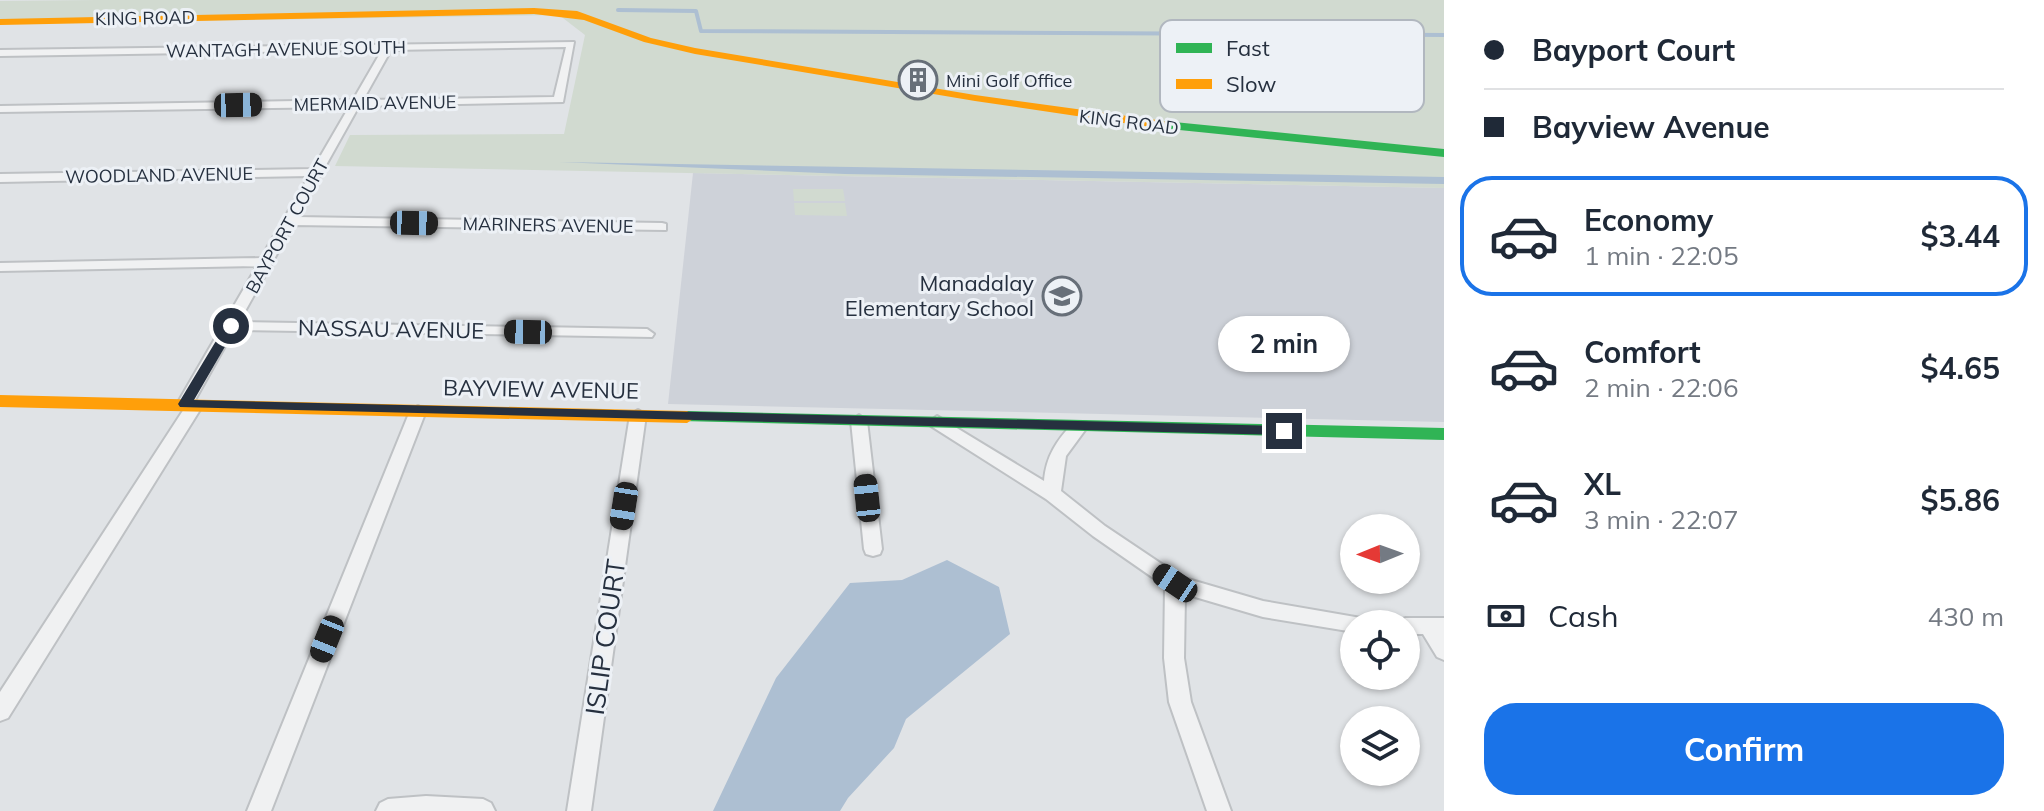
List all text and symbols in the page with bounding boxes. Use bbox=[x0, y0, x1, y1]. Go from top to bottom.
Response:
street label: KING ROAD bbox=[95, 6, 195, 30]
legend bbox=[1160, 20, 1424, 112]
text: Bayport Court bbox=[1532, 31, 1735, 69]
text: Fast bbox=[1226, 34, 1270, 62]
street label: WANTAGH AVENUE SOUTH bbox=[166, 35, 406, 63]
building icon: Mini Golf Office bbox=[897, 59, 939, 101]
place label: Mini Golf Office bbox=[946, 69, 1072, 92]
text: Slow bbox=[1226, 70, 1276, 98]
street label: MERMAID AVENUE bbox=[294, 90, 456, 116]
car bbox=[214, 93, 262, 117]
street label: KING ROAD bbox=[1078, 104, 1180, 140]
text: Bayview Avenue bbox=[1532, 108, 1770, 146]
street label: BAYPORT COURT bbox=[240, 155, 334, 297]
street label: WOODLAND AVENUE bbox=[65, 162, 253, 188]
icon: car bbox=[1488, 200, 1560, 272]
text: Economy bbox=[1584, 201, 1713, 239]
car bbox=[390, 211, 438, 235]
street label: MARINERS AVENUE bbox=[462, 212, 634, 238]
text: $3.44 bbox=[1921, 217, 2000, 255]
text: 1 min · 22:05 bbox=[1584, 239, 1739, 272]
place label: Manadalay Elementary School bbox=[845, 269, 1034, 322]
school or university icon: Manadalay Elementary School bbox=[1041, 275, 1083, 317]
route start bbox=[213, 308, 249, 344]
street label: NASSAU AVENUE bbox=[298, 313, 484, 345]
callout: 2 min bbox=[1218, 315, 1350, 371]
car bbox=[504, 320, 552, 344]
text: 2 min bbox=[1250, 327, 1318, 360]
icon: car bbox=[1488, 332, 1560, 404]
text: Comfort bbox=[1584, 333, 1701, 371]
text: $4.65 bbox=[1921, 349, 2000, 387]
text: 2 min · 22:06 bbox=[1584, 371, 1739, 404]
street label: BAYVIEW AVENUE bbox=[443, 373, 639, 405]
route end bbox=[1266, 413, 1302, 449]
icon: car bbox=[1488, 464, 1560, 536]
text: XL bbox=[1584, 465, 1621, 503]
car bbox=[853, 473, 881, 523]
car bbox=[608, 480, 640, 532]
text: $5.86 bbox=[1921, 481, 2000, 519]
text: 3 min · 22:07 bbox=[1584, 503, 1739, 536]
north arrow bbox=[1340, 514, 1420, 594]
map controls bbox=[1340, 514, 1420, 786]
street label: ISLIP COURT bbox=[578, 557, 632, 717]
car bbox=[1148, 560, 1202, 606]
icon: cash bbox=[1484, 594, 1528, 638]
text: Cash bbox=[1548, 597, 1619, 635]
text: 430 m bbox=[1928, 600, 2004, 633]
button: locate bbox=[1340, 610, 1420, 690]
car bbox=[307, 612, 347, 666]
button: Confirm bbox=[1484, 703, 2004, 795]
button: layers bbox=[1340, 706, 1420, 786]

